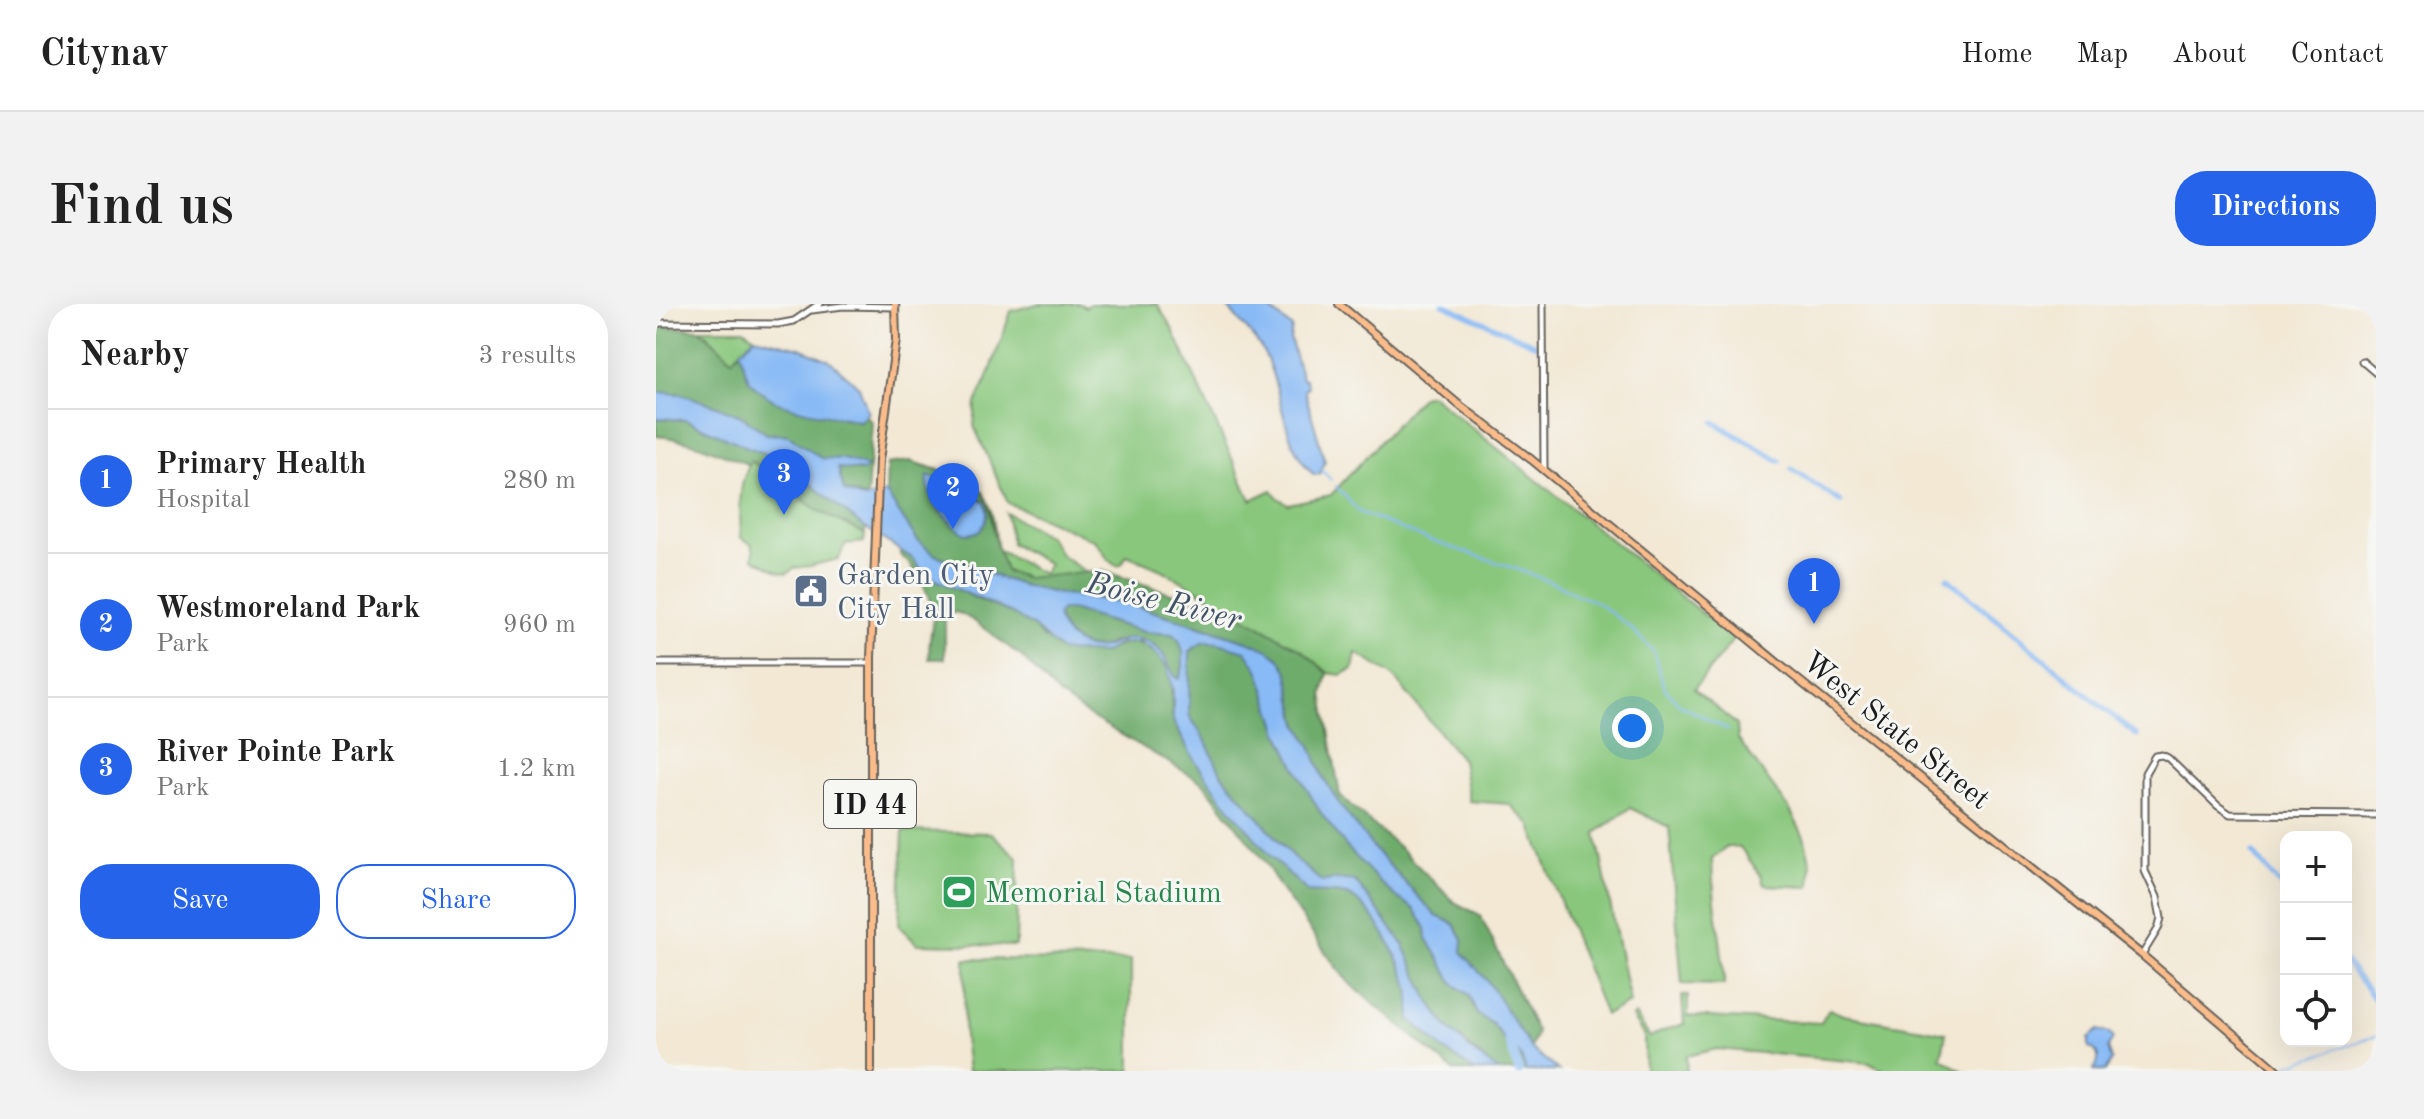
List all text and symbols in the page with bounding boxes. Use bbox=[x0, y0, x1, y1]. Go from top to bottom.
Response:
text: Citynav bbox=[40, 36, 169, 74]
text: Home bbox=[1961, 41, 2032, 69]
text: Map bbox=[2076, 41, 2128, 69]
text: About bbox=[2172, 41, 2247, 69]
text: Contact bbox=[2291, 41, 2384, 69]
button: Directions bbox=[2175, 171, 2376, 246]
text: Find us bbox=[48, 180, 234, 236]
text: Nearby bbox=[80, 339, 190, 373]
text: 3 results bbox=[478, 343, 576, 369]
pin: 3 bbox=[758, 449, 810, 515]
text: Primary Health bbox=[156, 450, 366, 480]
pin: 2 bbox=[927, 463, 979, 529]
text: 1 bbox=[98, 468, 114, 494]
text: 280 m bbox=[503, 468, 576, 494]
text: Hospital bbox=[156, 487, 250, 513]
pin: 1 bbox=[1788, 558, 1840, 624]
place label: Garden City City Hall bbox=[837, 561, 994, 625]
water label: Boise River bbox=[1081, 568, 1245, 638]
public building icon: Garden City City Hall bbox=[792, 572, 830, 610]
text: Westmoreland Park bbox=[156, 594, 420, 624]
text: 2 bbox=[98, 612, 114, 638]
text: 960 m bbox=[503, 612, 576, 638]
text: Park bbox=[156, 631, 210, 657]
street label: West State Street bbox=[1797, 647, 1995, 816]
your location bbox=[1612, 708, 1652, 748]
text: River Pointe Park bbox=[156, 738, 395, 768]
text: 3 bbox=[98, 756, 114, 782]
text: 1.2 km bbox=[497, 756, 576, 782]
text: Park bbox=[156, 775, 210, 801]
road number: ID 44 bbox=[824, 780, 916, 828]
map controls bbox=[2280, 831, 2352, 1047]
button: + bbox=[2280, 831, 2352, 903]
button: Save bbox=[80, 864, 320, 939]
button: Share bbox=[336, 864, 576, 939]
sports icon: Memorial Stadium bbox=[940, 873, 978, 911]
place label: Memorial Stadium bbox=[985, 879, 1222, 909]
button: − bbox=[2280, 903, 2352, 975]
button: locate bbox=[2280, 975, 2352, 1047]

